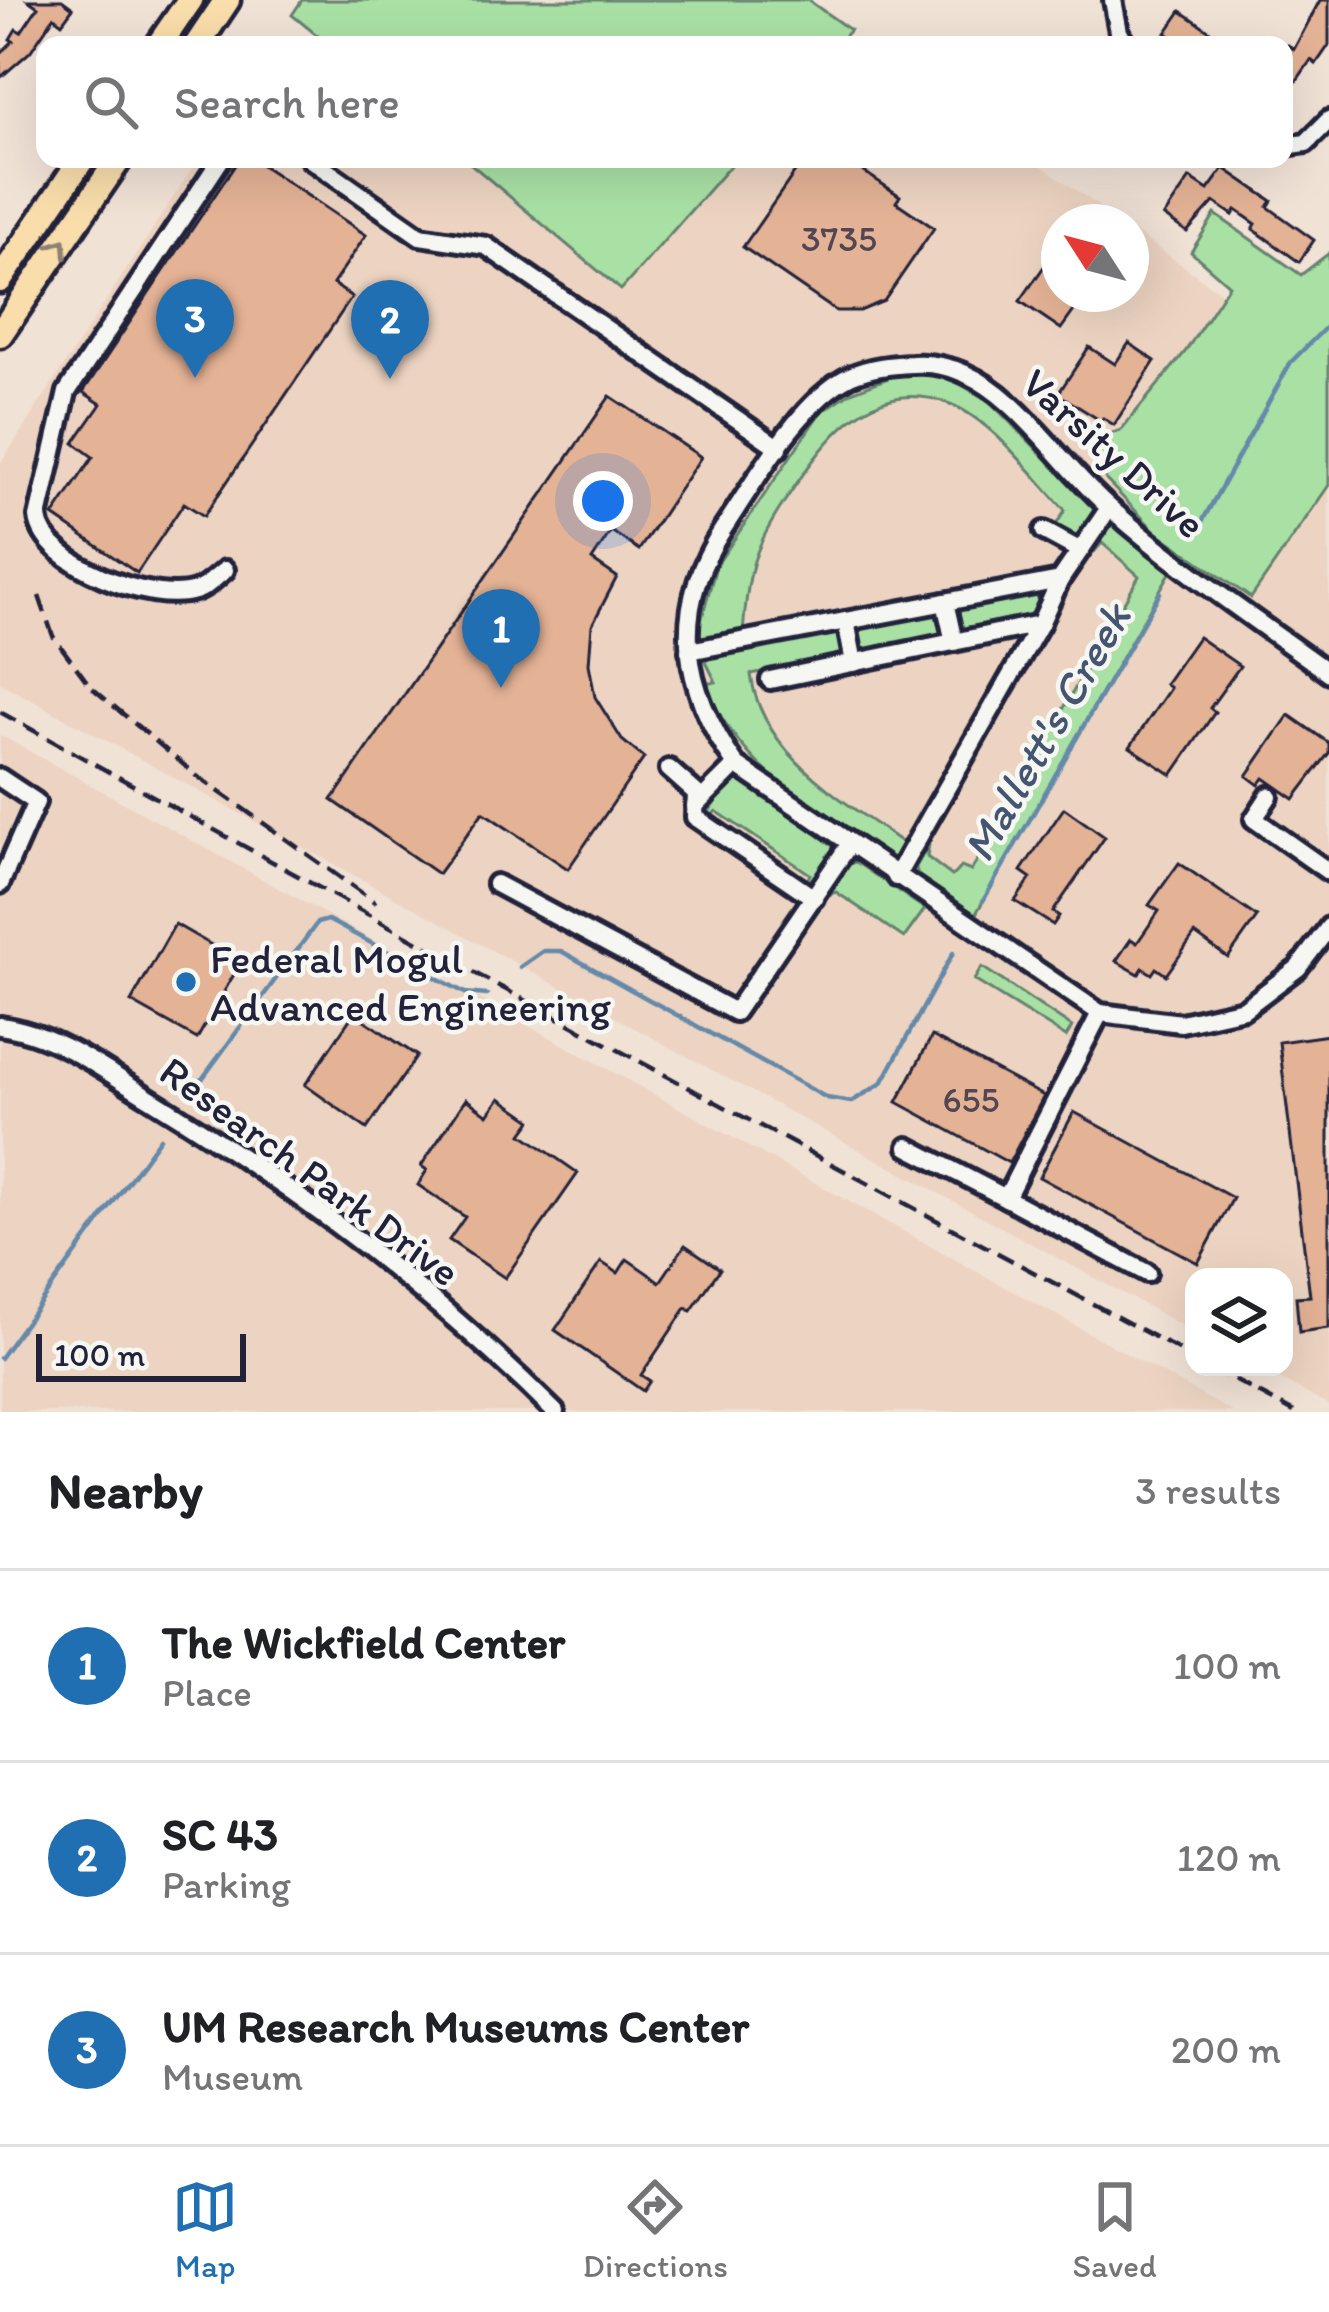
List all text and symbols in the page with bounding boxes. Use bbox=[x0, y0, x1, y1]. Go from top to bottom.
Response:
search box bbox=[36, 36, 1293, 168]
icon: search bbox=[78, 69, 144, 135]
text: Search here bbox=[174, 75, 400, 129]
north arrow bbox=[1041, 204, 1149, 312]
house number: 3735 bbox=[801, 217, 877, 260]
one-way arrow bbox=[45, 238, 67, 260]
pin: 3 bbox=[156, 279, 234, 378]
pin: 2 bbox=[351, 280, 429, 379]
street label: Varsity Drive bbox=[1012, 357, 1216, 549]
your location bbox=[573, 471, 633, 531]
pin: 1 bbox=[462, 589, 540, 688]
water label: Mallett's Creek bbox=[950, 591, 1143, 871]
place label: Federal Mogul Advanced Engineering bbox=[210, 933, 611, 1032]
marker: Federal Mogul Advanced Engineering bbox=[173, 969, 199, 995]
street label: Research Park Drive bbox=[150, 1045, 470, 1297]
house number: 655 bbox=[943, 1078, 999, 1121]
map controls bbox=[1185, 1268, 1293, 1376]
button: layers bbox=[1185, 1268, 1293, 1376]
scale bar bbox=[36, 1328, 246, 1381]
text: 100 m bbox=[54, 1335, 145, 1374]
text: Nearby bbox=[48, 1460, 203, 1521]
text: 3 results bbox=[1135, 1467, 1281, 1514]
text: The Wickfield Center bbox=[162, 1615, 565, 1669]
text: 1 bbox=[78, 1642, 96, 1689]
text: 100 m bbox=[1173, 1642, 1281, 1689]
text: Place bbox=[162, 1669, 252, 1716]
text: SC 43 bbox=[162, 1807, 278, 1861]
text: 2 bbox=[77, 1834, 97, 1881]
text: 120 m bbox=[1177, 1834, 1281, 1881]
text: Parking bbox=[162, 1861, 291, 1908]
text: UM Research Museums Center bbox=[162, 1999, 749, 2053]
text: 3 bbox=[76, 2026, 98, 2073]
text: 200 m bbox=[1171, 2026, 1281, 2073]
text: Museum bbox=[162, 2053, 303, 2100]
tab: Map bbox=[172, 2174, 238, 2285]
tab: Directions bbox=[583, 2174, 728, 2285]
tab: Saved bbox=[1073, 2174, 1157, 2285]

